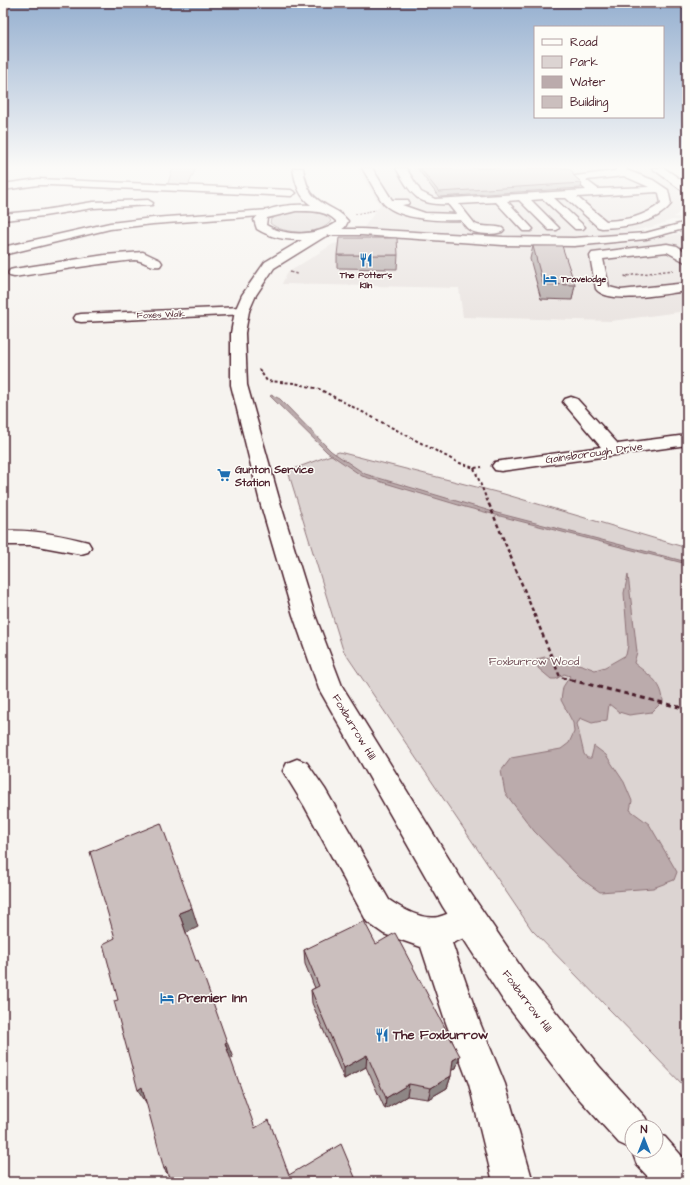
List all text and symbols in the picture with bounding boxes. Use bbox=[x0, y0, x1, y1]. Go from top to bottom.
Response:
legend bbox=[534, 26, 664, 118]
text: Road bbox=[570, 34, 598, 51]
text: Park bbox=[570, 54, 598, 71]
text: Water bbox=[570, 74, 606, 91]
text: Building bbox=[570, 94, 608, 112]
restaurant icon: The Potter's Kiln bbox=[358, 252, 374, 268]
place label: The Potter's Kiln bbox=[339, 269, 393, 292]
hotel icon: Travelodge bbox=[542, 271, 558, 287]
place label: Travelodge bbox=[560, 273, 606, 286]
street label: Foxes Walk bbox=[137, 308, 186, 322]
street label: Gainsborough Drive bbox=[544, 439, 644, 468]
place label: Gunton Service Station bbox=[234, 462, 314, 490]
supermarket icon: Gunton Service Station bbox=[216, 467, 232, 483]
park label: Foxburrow Wood bbox=[489, 654, 580, 669]
street label: Foxburrow Hill bbox=[328, 691, 380, 763]
street label: Foxburrow Hill bbox=[499, 967, 555, 1035]
place label: Premier Inn bbox=[178, 989, 247, 1007]
hotel icon: Premier Inn bbox=[159, 990, 175, 1006]
place label: The Foxburrow bbox=[392, 1026, 489, 1044]
restaurant icon: The Foxburrow bbox=[374, 1027, 390, 1043]
north arrow bbox=[624, 1119, 664, 1159]
text: N bbox=[641, 1122, 648, 1137]

